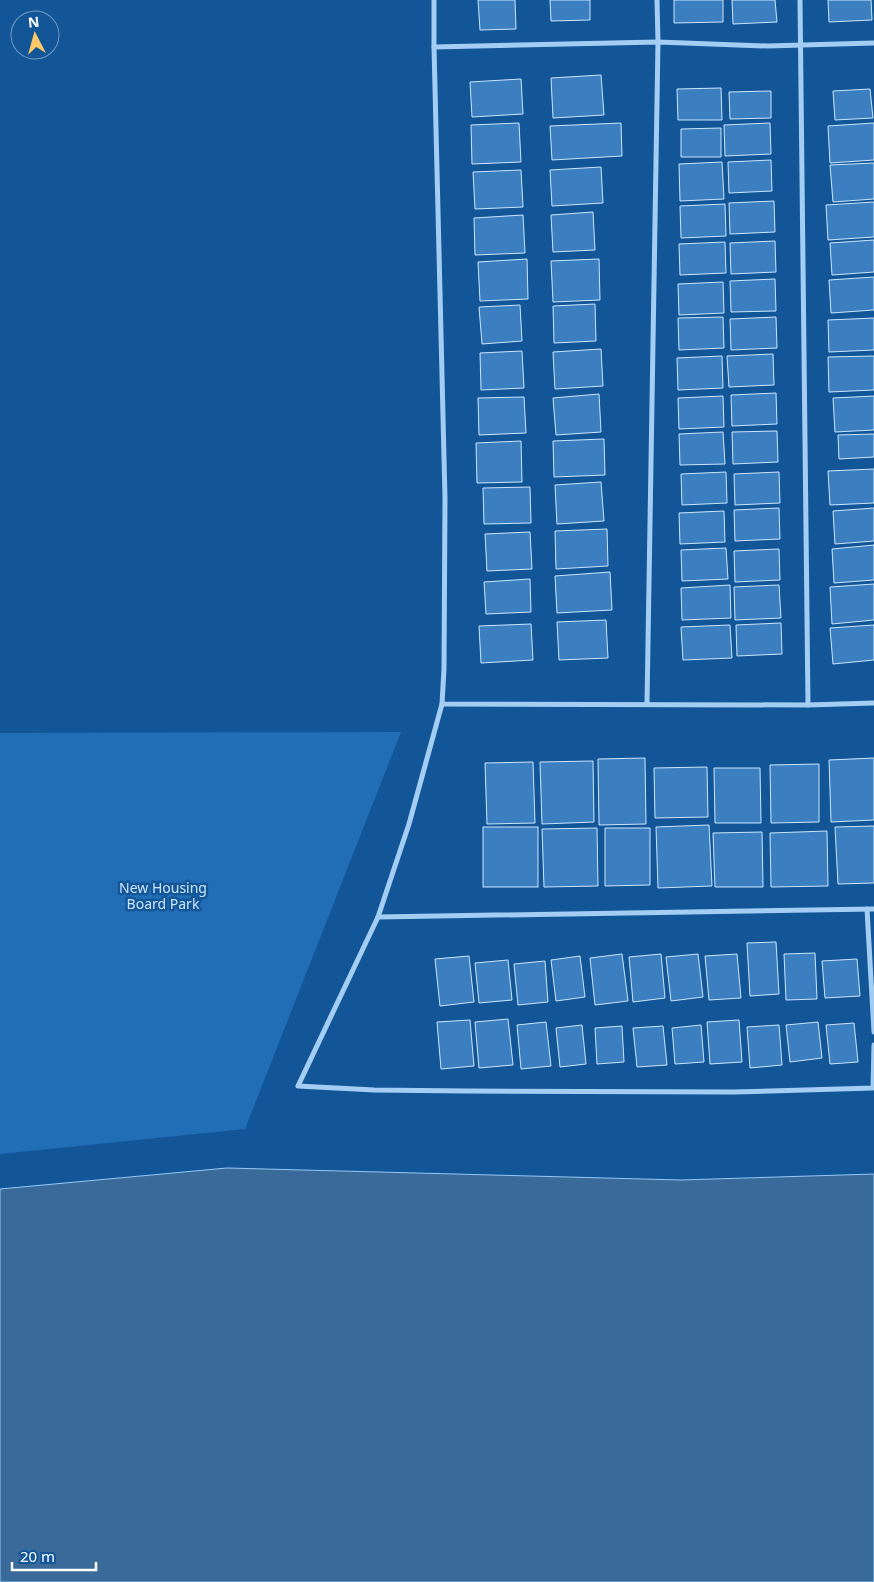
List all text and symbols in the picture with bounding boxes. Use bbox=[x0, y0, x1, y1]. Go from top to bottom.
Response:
north arrow bbox=[10, 10, 60, 60]
text: N bbox=[27, 12, 40, 32]
park label: New Housing Board Park bbox=[119, 878, 207, 913]
scale bar bbox=[12, 1540, 96, 1572]
text: 20 m bbox=[20, 1546, 55, 1566]

